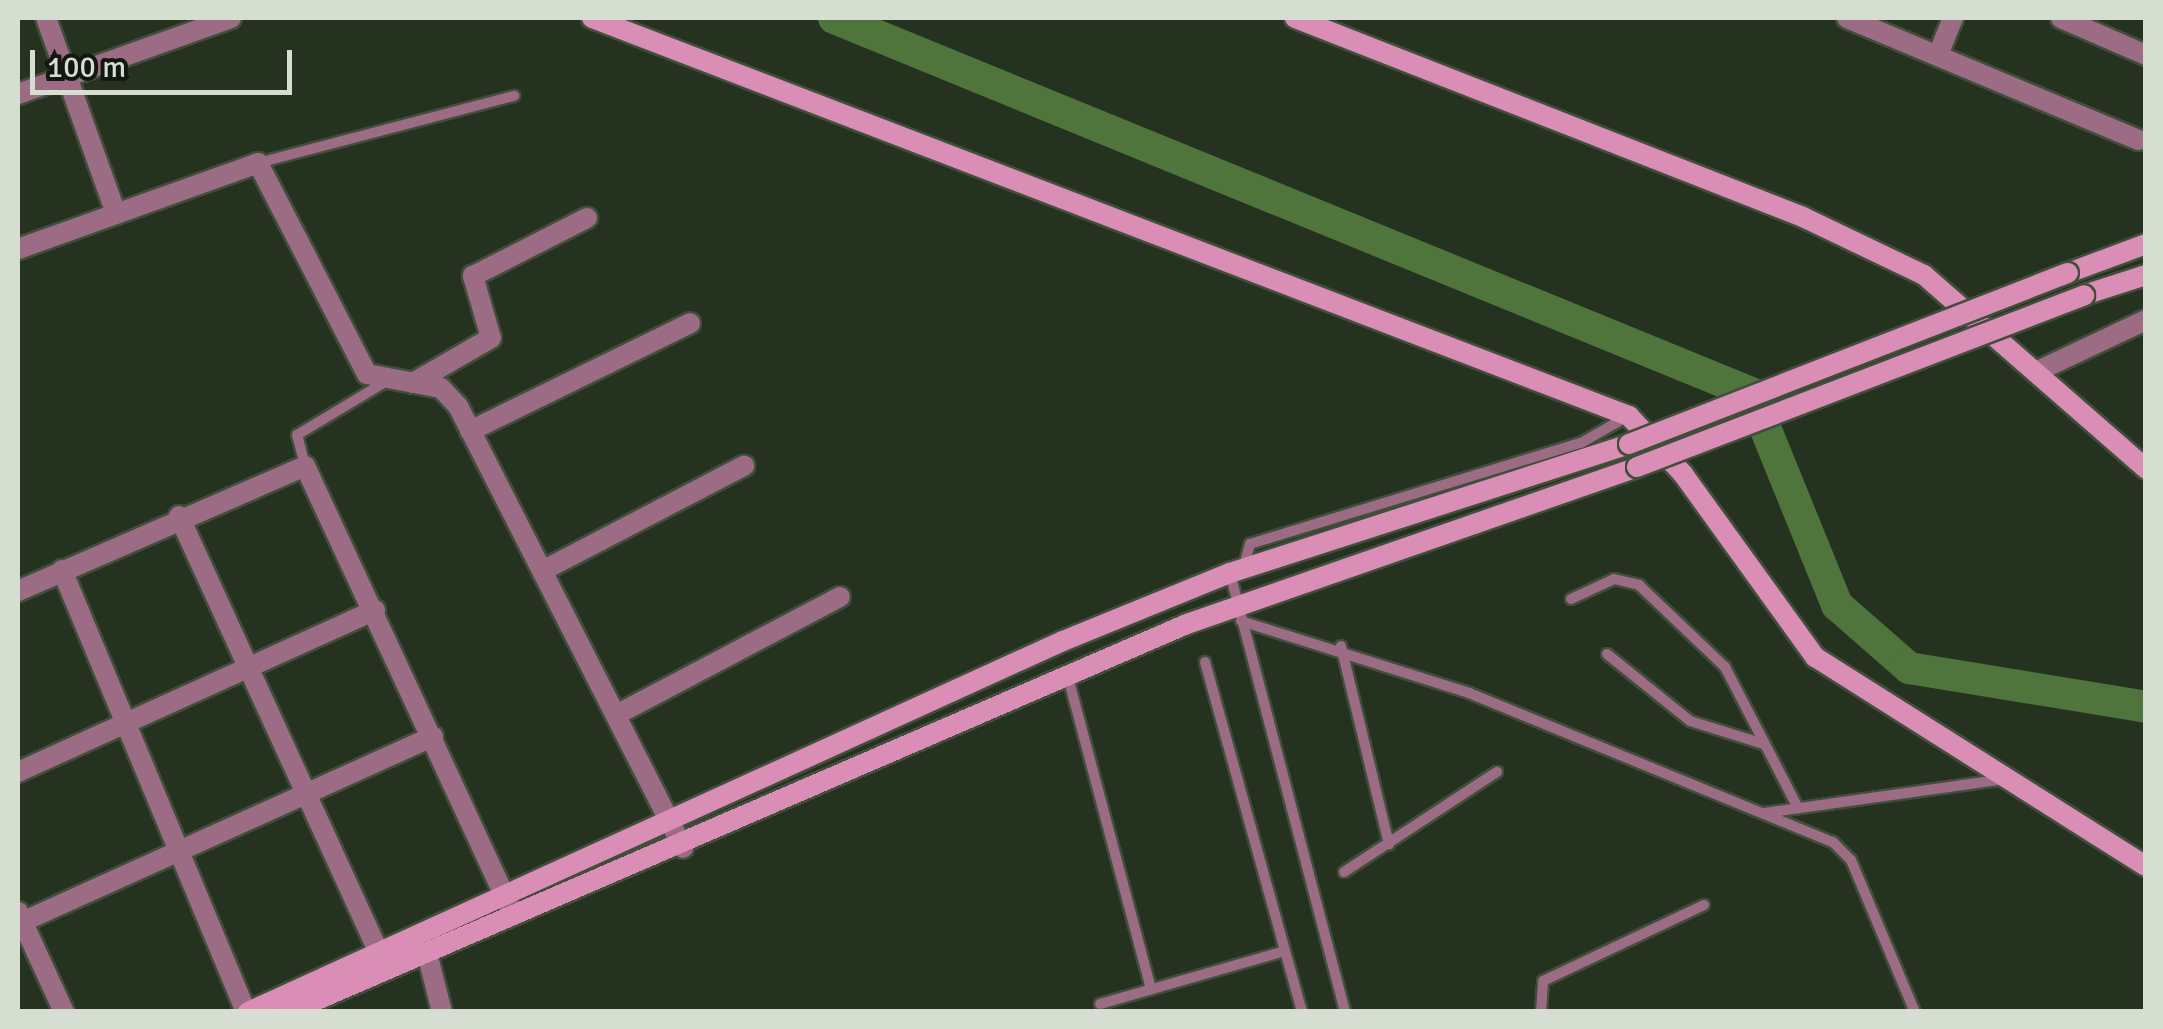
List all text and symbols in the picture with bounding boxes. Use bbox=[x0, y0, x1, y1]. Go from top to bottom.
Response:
scale bar bbox=[35, 30, 298, 92]
text: 100 m bbox=[47, 49, 126, 86]

